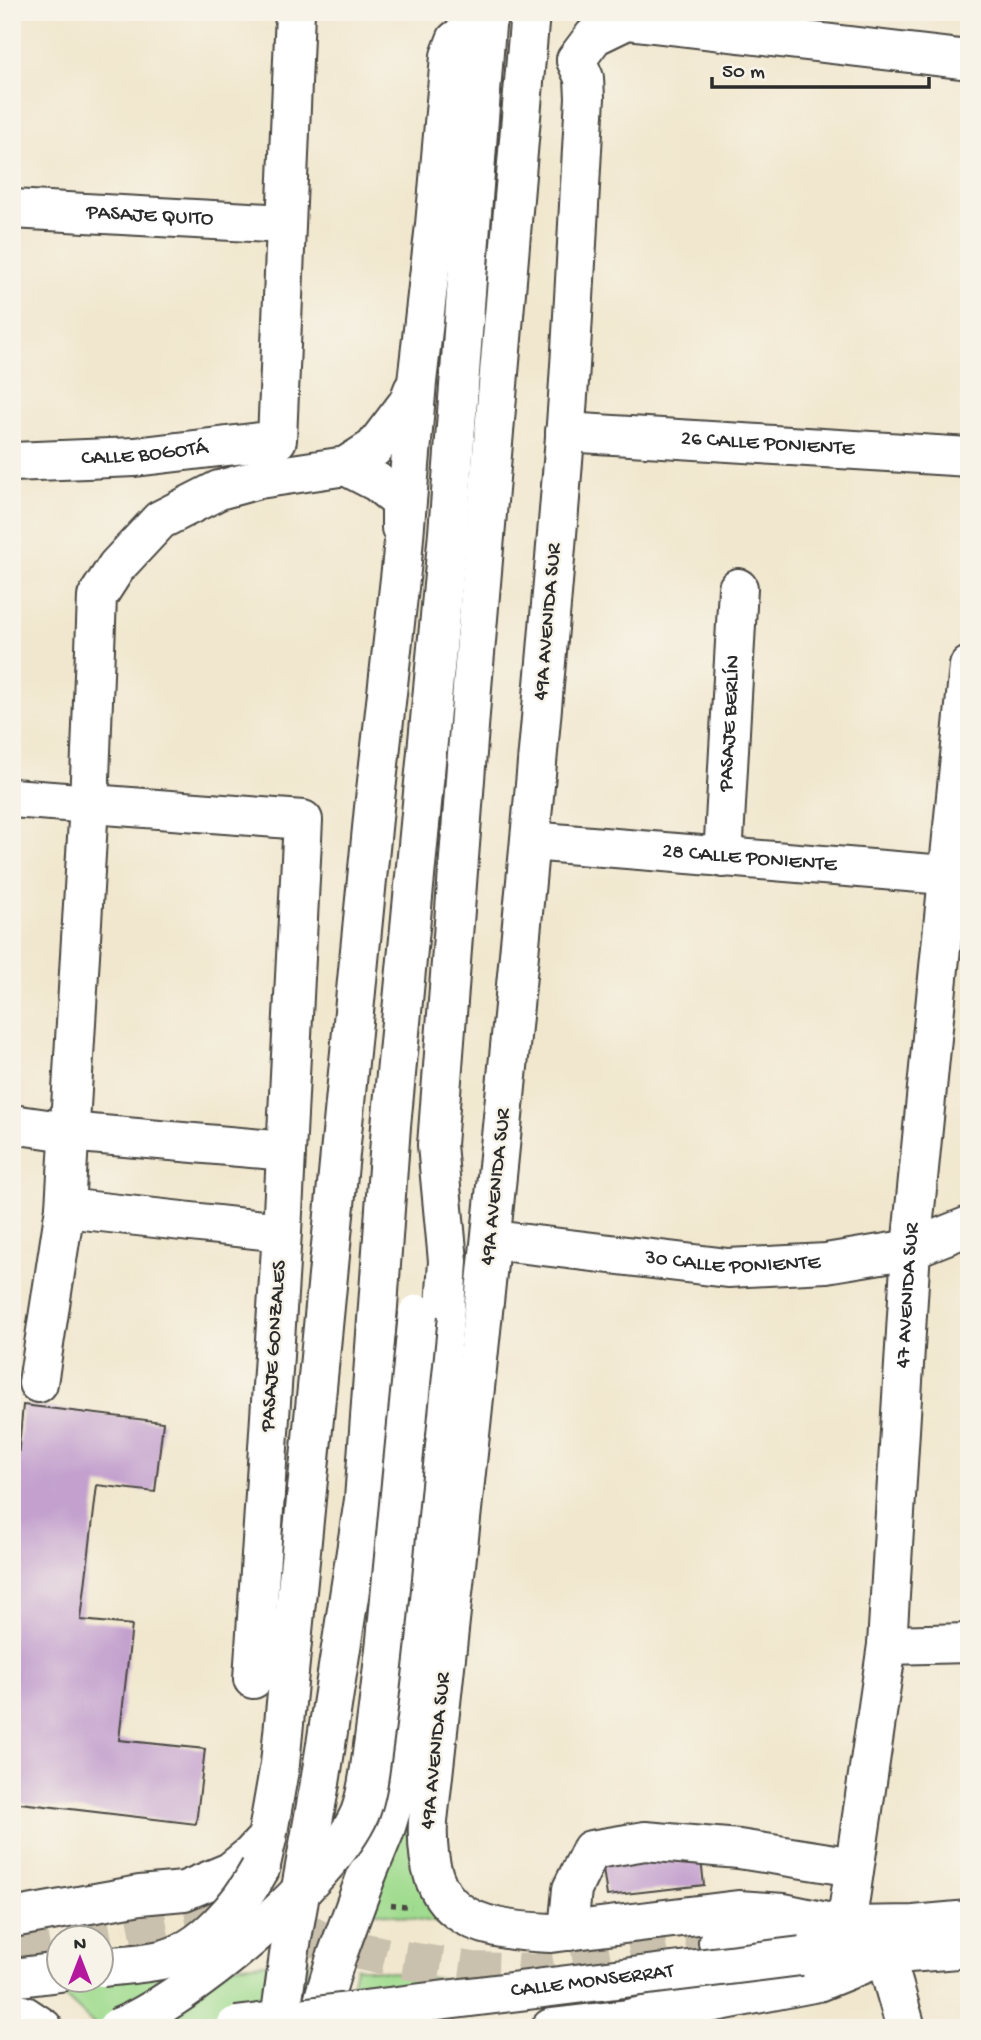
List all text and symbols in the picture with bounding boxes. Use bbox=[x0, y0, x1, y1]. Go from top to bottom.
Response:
scale bar bbox=[712, 46, 928, 90]
text: 50 m bbox=[722, 61, 765, 86]
street label: PASAJE QUITO bbox=[85, 201, 214, 233]
street label: 26 CALLE PONIENTE bbox=[680, 427, 856, 462]
street label: CALLE BOGOTÁ bbox=[81, 435, 211, 472]
street label: 49A AVENIDA SUR bbox=[530, 541, 568, 702]
street label: PASAJE BERLÍN bbox=[714, 654, 747, 793]
street label: 28 CALLE PONIENTE bbox=[661, 839, 838, 879]
street label: 49A AVENIDA SUR bbox=[476, 1106, 518, 1267]
street label: 47 AVENIDA SUR bbox=[891, 1221, 926, 1369]
street label: 30 CALLE PONIENTE bbox=[642, 1246, 822, 1281]
street label: PASAJE GONZALES bbox=[256, 1259, 293, 1433]
street label: 49A AVENIDA SUR bbox=[416, 1670, 458, 1831]
north arrow bbox=[46, 1924, 116, 1994]
text: N bbox=[74, 1934, 86, 1957]
street label: CALLE MONSERRAT bbox=[510, 1959, 676, 2004]

